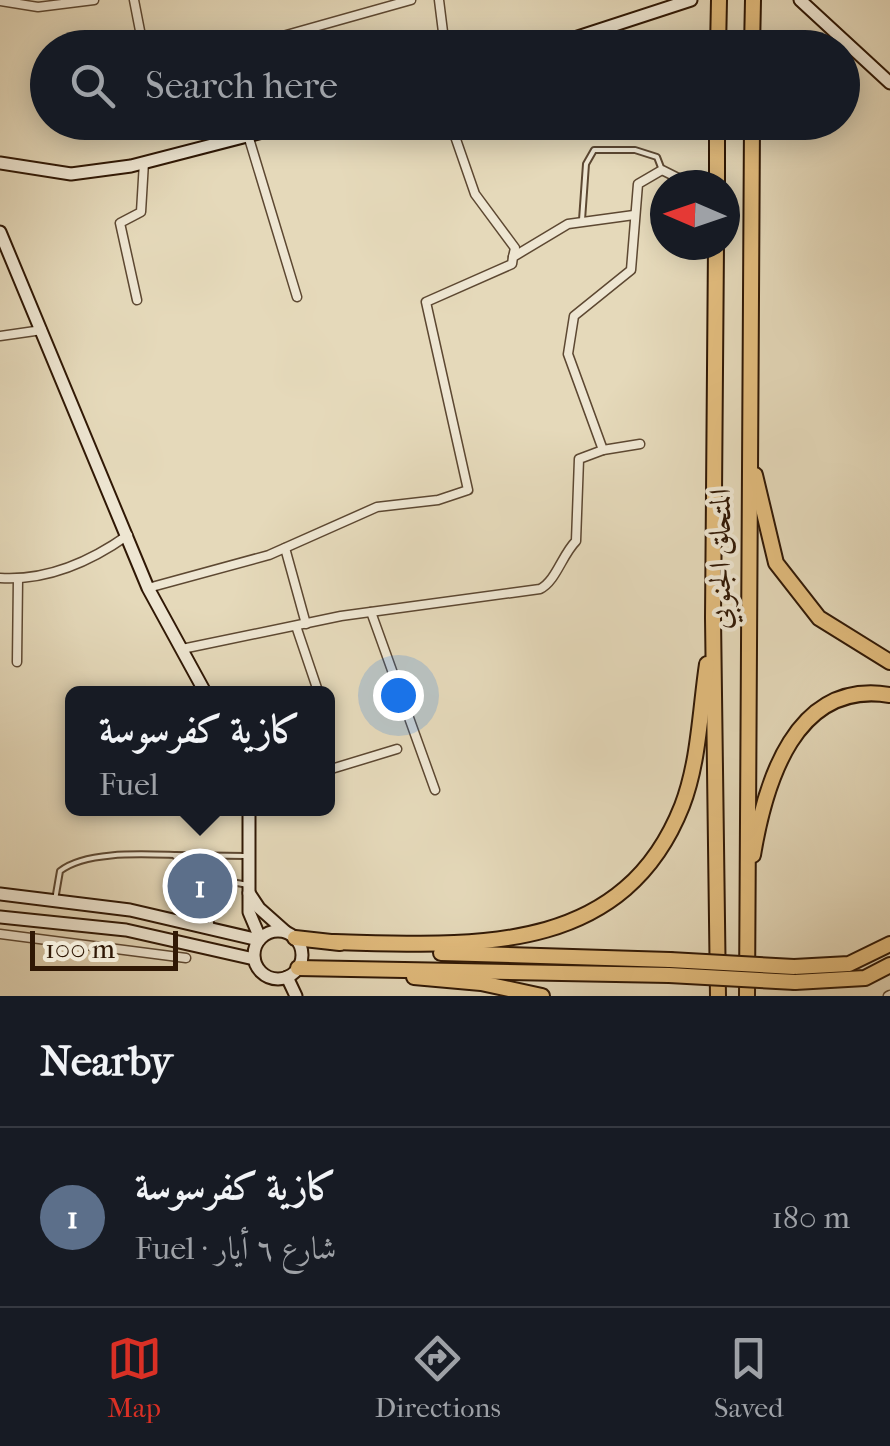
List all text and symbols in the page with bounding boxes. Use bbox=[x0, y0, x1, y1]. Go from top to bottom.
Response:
search box bbox=[30, 30, 860, 140]
icon: search bbox=[65, 58, 120, 113]
text: Search here bbox=[145, 63, 338, 108]
north arrow bbox=[650, 170, 740, 260]
street label: المتحلق الجنوبي bbox=[703, 488, 744, 630]
your location bbox=[373, 670, 424, 721]
popup bbox=[65, 686, 335, 816]
text: كازية كفرسوسة bbox=[99, 707, 301, 752]
text: Fuel bbox=[99, 766, 159, 803]
pin: 1 bbox=[168, 848, 232, 924]
scale bar bbox=[30, 926, 178, 970]
text: 100 m bbox=[45, 932, 115, 965]
text: Nearby bbox=[40, 1037, 172, 1086]
text: كازية كفرسوسة bbox=[135, 1164, 337, 1209]
text: 1 bbox=[67, 1199, 78, 1236]
text: 180 m bbox=[771, 1199, 850, 1236]
text: Fuel · شارع ٦ أيار bbox=[135, 1230, 337, 1267]
tab: Map bbox=[107, 1331, 162, 1424]
tab: Directions bbox=[375, 1331, 501, 1424]
tab: Saved bbox=[714, 1331, 783, 1424]

